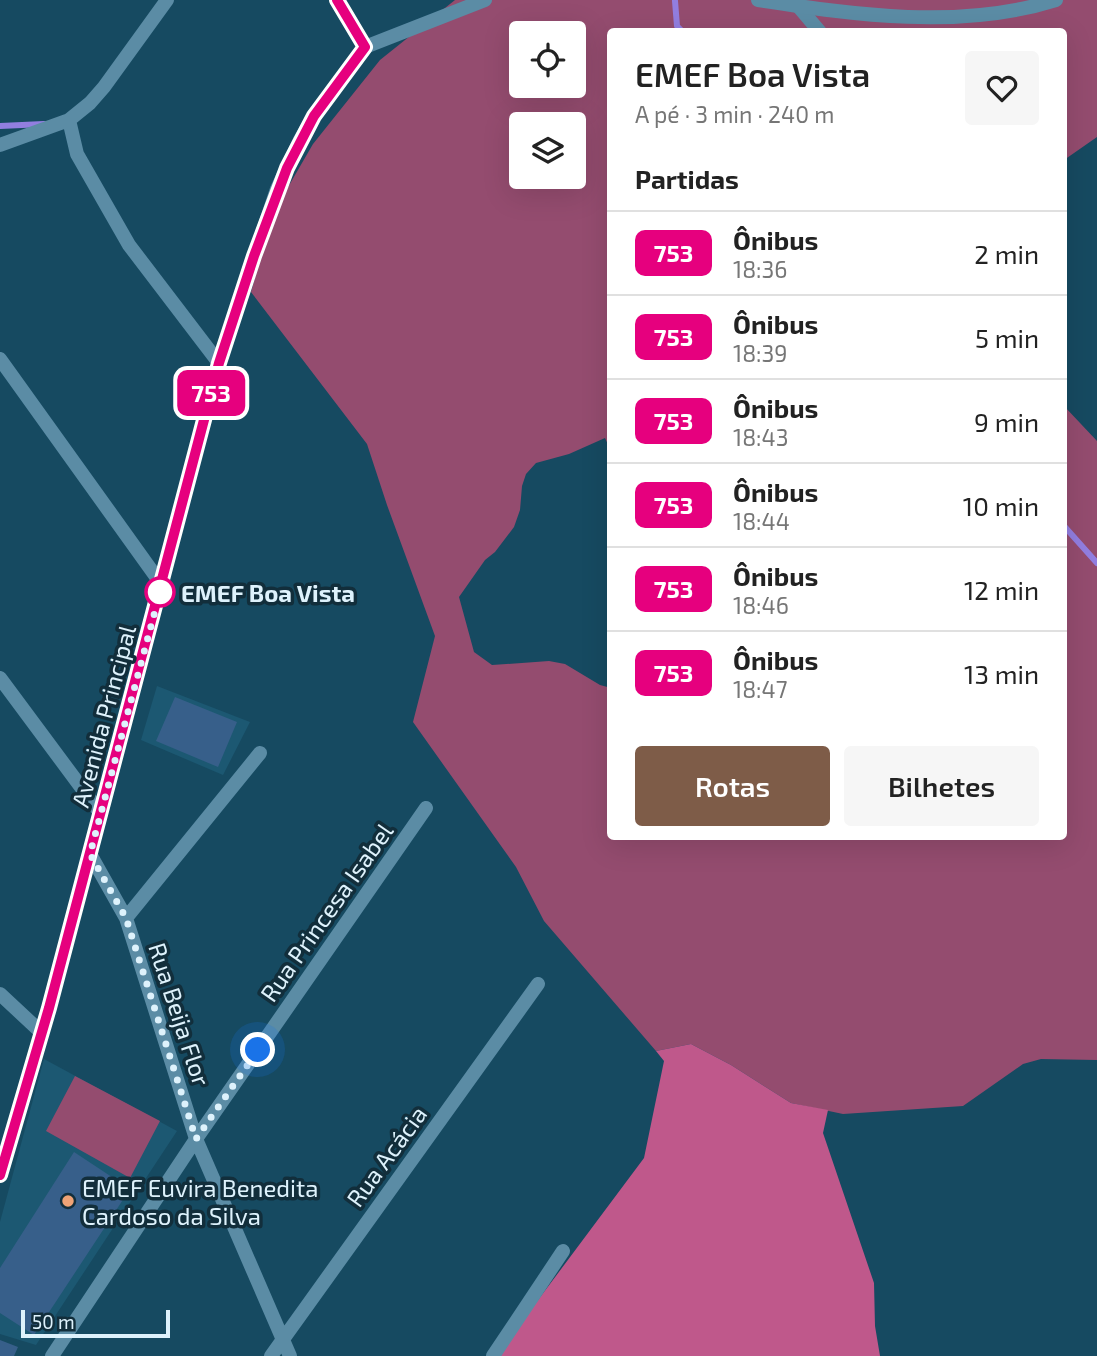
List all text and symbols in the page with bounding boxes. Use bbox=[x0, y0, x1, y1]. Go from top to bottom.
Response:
map controls bbox=[509, 21, 586, 189]
button: locate bbox=[509, 21, 586, 98]
button: heart bbox=[965, 51, 1039, 125]
text: EMEF Boa Vista bbox=[635, 54, 870, 94]
text: A pé · 3 min · 240 m bbox=[635, 100, 834, 128]
button: layers bbox=[509, 112, 586, 189]
text: Partidas bbox=[635, 163, 739, 194]
text: Ônibus bbox=[733, 224, 818, 255]
text: 753 bbox=[654, 238, 693, 267]
text: 2 min bbox=[974, 238, 1039, 269]
text: 18:36 bbox=[733, 255, 788, 283]
text: Ônibus bbox=[733, 308, 818, 339]
text: 753 bbox=[654, 322, 693, 351]
text: 5 min bbox=[975, 322, 1039, 353]
text: 18:39 bbox=[733, 339, 788, 367]
line badge: 753 bbox=[171, 370, 251, 416]
text: 753 bbox=[191, 378, 231, 407]
text: Ônibus bbox=[733, 392, 818, 423]
text: 753 bbox=[654, 406, 693, 435]
text: 9 min bbox=[974, 406, 1039, 437]
text: 18:43 bbox=[733, 423, 788, 451]
text: Ônibus bbox=[733, 476, 818, 507]
text: 753 bbox=[654, 490, 693, 519]
text: 10 min bbox=[963, 490, 1039, 521]
text: 18:44 bbox=[733, 507, 790, 535]
text: Ônibus bbox=[733, 560, 818, 591]
text: 753 bbox=[654, 574, 693, 603]
text: 12 min bbox=[964, 574, 1039, 605]
marker: EMEF Boa Vista bbox=[145, 577, 175, 607]
place label: EMEF Boa Vista bbox=[181, 578, 355, 607]
text: 18:46 bbox=[733, 591, 789, 619]
street label: Avenida Principal bbox=[65, 622, 141, 810]
text: Ônibus bbox=[733, 644, 818, 675]
text: 753 bbox=[654, 658, 693, 687]
text: 13 min bbox=[964, 658, 1039, 689]
text: 18:47 bbox=[733, 675, 787, 703]
button: Rotas bbox=[635, 746, 830, 826]
button: Bilhetes bbox=[844, 746, 1039, 826]
street label: Rua Princesa Isabel bbox=[254, 817, 398, 1007]
street label: Rua Beija Flor bbox=[143, 939, 217, 1090]
your location bbox=[240, 1032, 275, 1067]
street label: Rua Acácia bbox=[340, 1100, 432, 1212]
place label: EMEF Euvira Benedita Cardoso da Silva bbox=[82, 1173, 318, 1230]
marker: EMEF Euvira Benedita Cardoso da Silva bbox=[60, 1193, 76, 1209]
scale bar bbox=[21, 1307, 170, 1339]
text: 50 m bbox=[32, 1310, 75, 1333]

